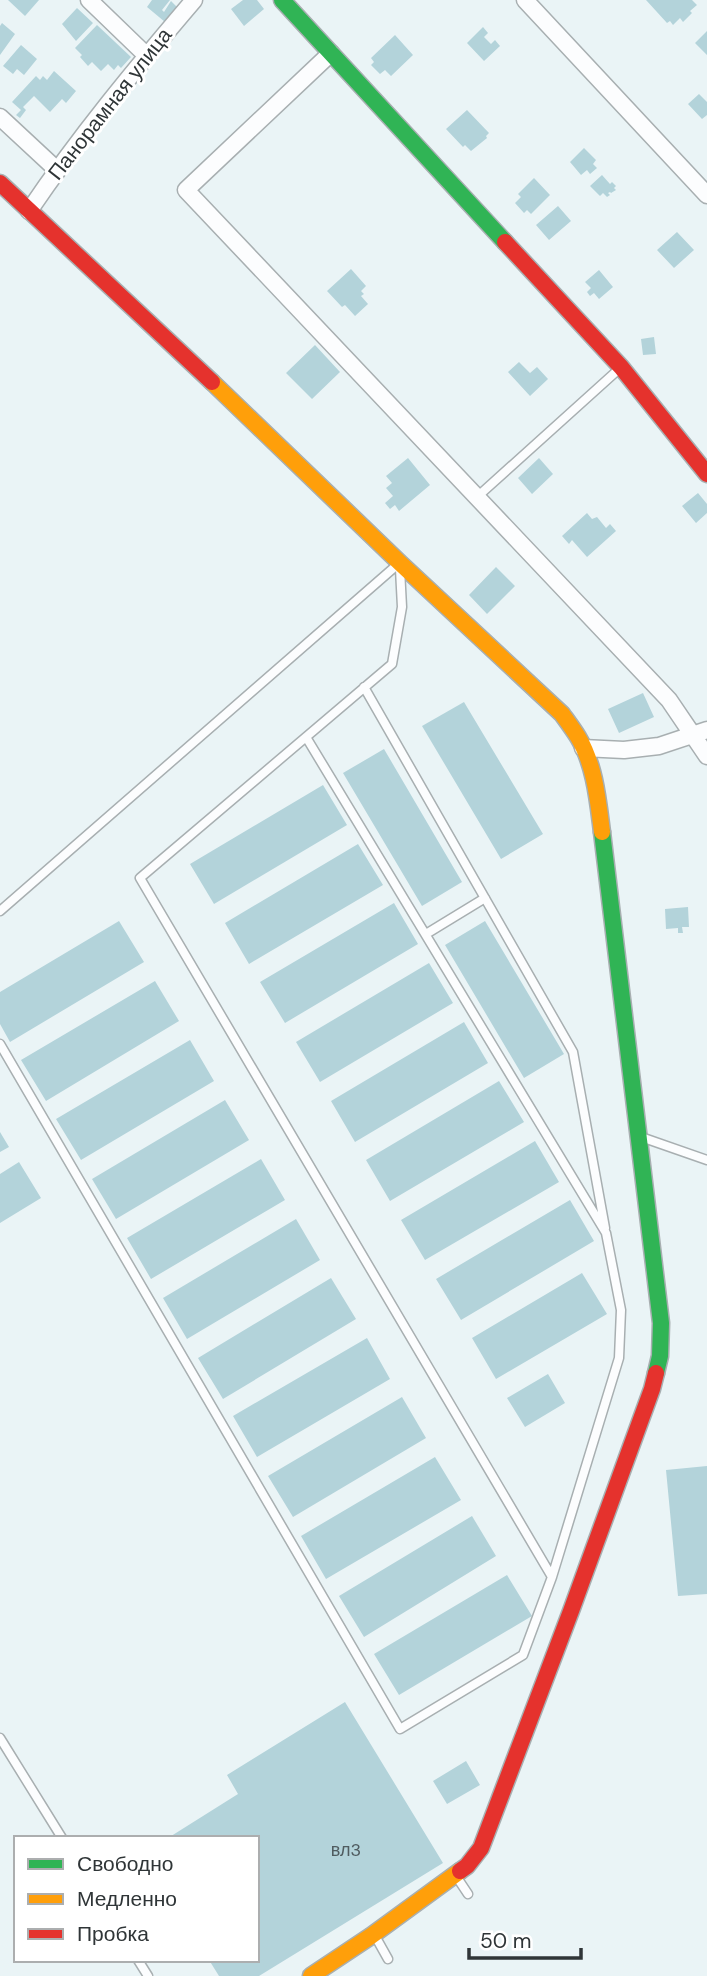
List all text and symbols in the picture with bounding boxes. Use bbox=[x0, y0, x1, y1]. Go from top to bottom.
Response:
street label: Панорамная улица bbox=[42, 22, 178, 186]
legend bbox=[14, 1836, 259, 1962]
house number: вл3 bbox=[331, 1838, 361, 1862]
text: Свободно bbox=[77, 1850, 174, 1878]
text: Медленно bbox=[77, 1885, 177, 1913]
scale bar bbox=[469, 1916, 581, 1960]
text: Пробка bbox=[77, 1920, 149, 1948]
text: 50 m bbox=[480, 1927, 531, 1955]

